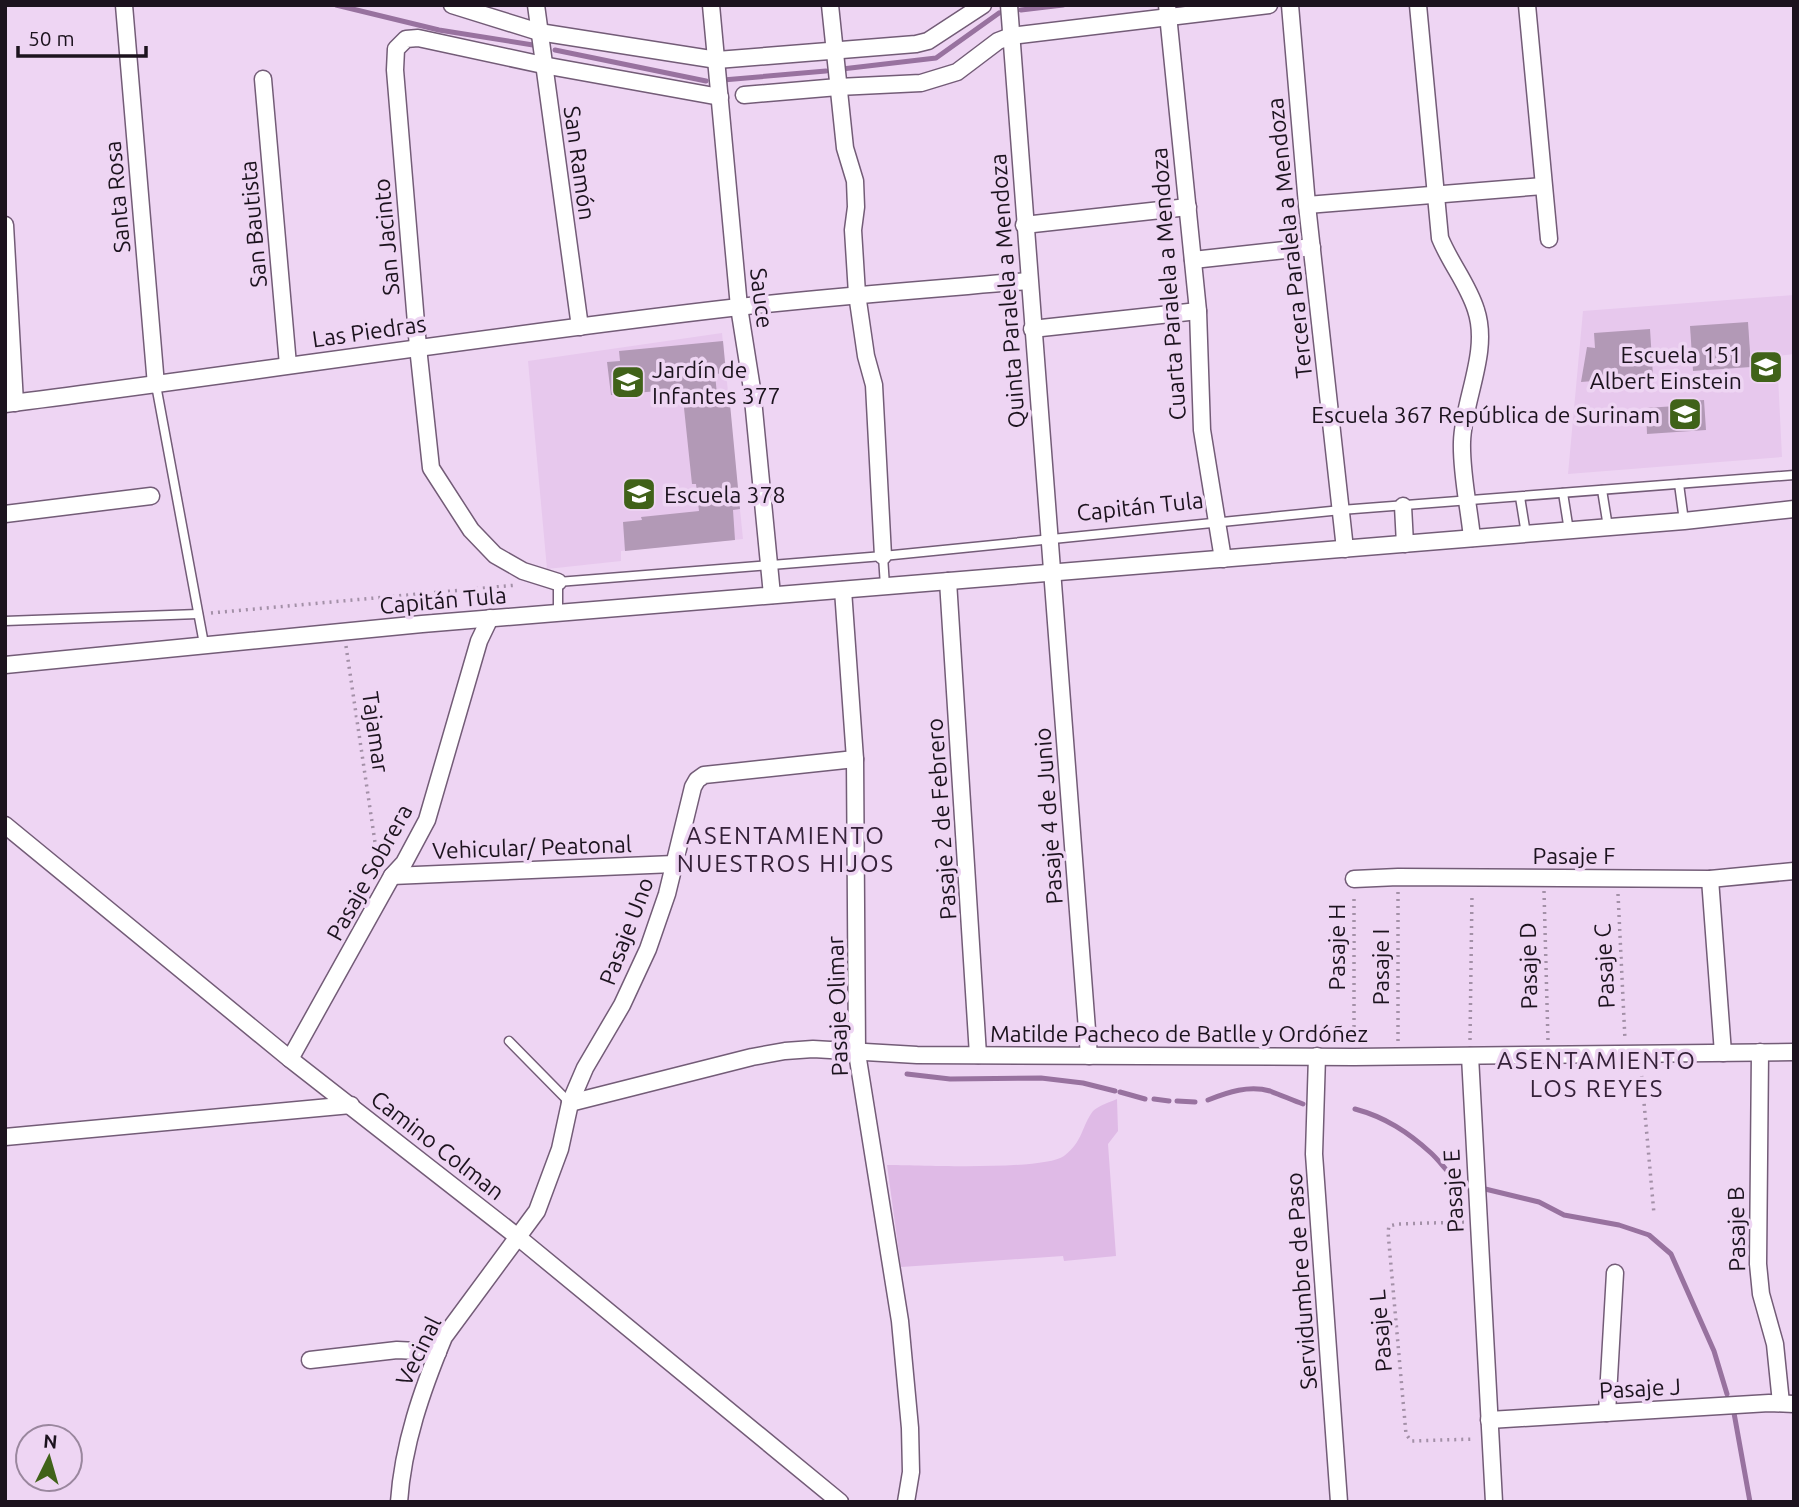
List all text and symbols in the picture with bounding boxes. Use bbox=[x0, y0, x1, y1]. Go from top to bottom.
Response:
scale bar bbox=[18, 14, 145, 58]
text: 50 m bbox=[28, 26, 75, 50]
street label: Tercera Paralela a Mendoza bbox=[1262, 97, 1316, 379]
street label: San Ramón bbox=[560, 104, 600, 222]
street label: Santa Rosa bbox=[100, 140, 134, 254]
street label: Cuarta Paralela a Mendoza bbox=[1146, 147, 1190, 421]
street label: Quinta Paralela a Mendoza bbox=[985, 153, 1029, 429]
street label: San Bautista bbox=[235, 160, 271, 288]
street label: San Jacinto bbox=[368, 177, 404, 297]
street label: Sauce bbox=[746, 267, 778, 329]
street label: Las Piedras bbox=[310, 311, 428, 351]
place label: Escuela 151 Albert Einstein bbox=[1590, 342, 1742, 393]
school or university icon: Escuela 151 Albert Einstein bbox=[1747, 348, 1785, 386]
place label: Jardín de Infantes 377 bbox=[652, 357, 781, 408]
school or university icon: Jardín de Infantes 377 bbox=[609, 363, 647, 401]
school or university icon: Escuela 367 República de Surinam bbox=[1666, 395, 1704, 433]
place label: Escuela 367 República de Surinam bbox=[1311, 402, 1660, 427]
school or university icon: Escuela 378 bbox=[620, 475, 658, 513]
place label: Escuela 378 bbox=[664, 482, 786, 507]
street label: Capitán Tula bbox=[1075, 487, 1205, 525]
street label: Capitán Tula bbox=[378, 582, 508, 618]
street label: Tajamar bbox=[358, 690, 394, 774]
street label: Pasaje 2 de Febrero bbox=[921, 717, 961, 921]
street label: Pasaje 4 de Junio bbox=[1029, 727, 1067, 905]
street label: Pasaje Sobrera bbox=[321, 800, 417, 944]
district label: ASENTAMIENTO NUESTROS HIJOS bbox=[677, 822, 895, 877]
street label: Vehicular/ Peatonal bbox=[432, 831, 632, 863]
street label: Pasaje F bbox=[1533, 843, 1615, 868]
street label: Pasaje Uno bbox=[594, 874, 658, 988]
street label: Pasaje H bbox=[1324, 904, 1349, 990]
street label: Pasaje D bbox=[1515, 922, 1541, 1010]
street label: Pasaje C bbox=[1589, 923, 1619, 1009]
street label: Pasaje I bbox=[1368, 929, 1393, 1005]
street label: Pasaje Olimar bbox=[822, 935, 852, 1077]
street label: Matilde Pacheco de Batlle y Ordóñez bbox=[990, 1021, 1368, 1046]
district label: ASENTAMIENTO LOS REYES bbox=[1497, 1047, 1697, 1102]
street label: Camino Colman bbox=[367, 1085, 509, 1205]
street label: Pasaje E bbox=[1438, 1149, 1468, 1233]
street label: Servidumbre de Paso bbox=[1281, 1172, 1321, 1390]
street label: Pasaje B bbox=[1723, 1186, 1749, 1272]
street label: Pasaje L bbox=[1364, 1289, 1396, 1373]
street label: Vecinal bbox=[391, 1312, 445, 1390]
street label: Pasaje J bbox=[1598, 1373, 1682, 1403]
north arrow bbox=[14, 1423, 84, 1493]
text: N bbox=[42, 1429, 59, 1453]

